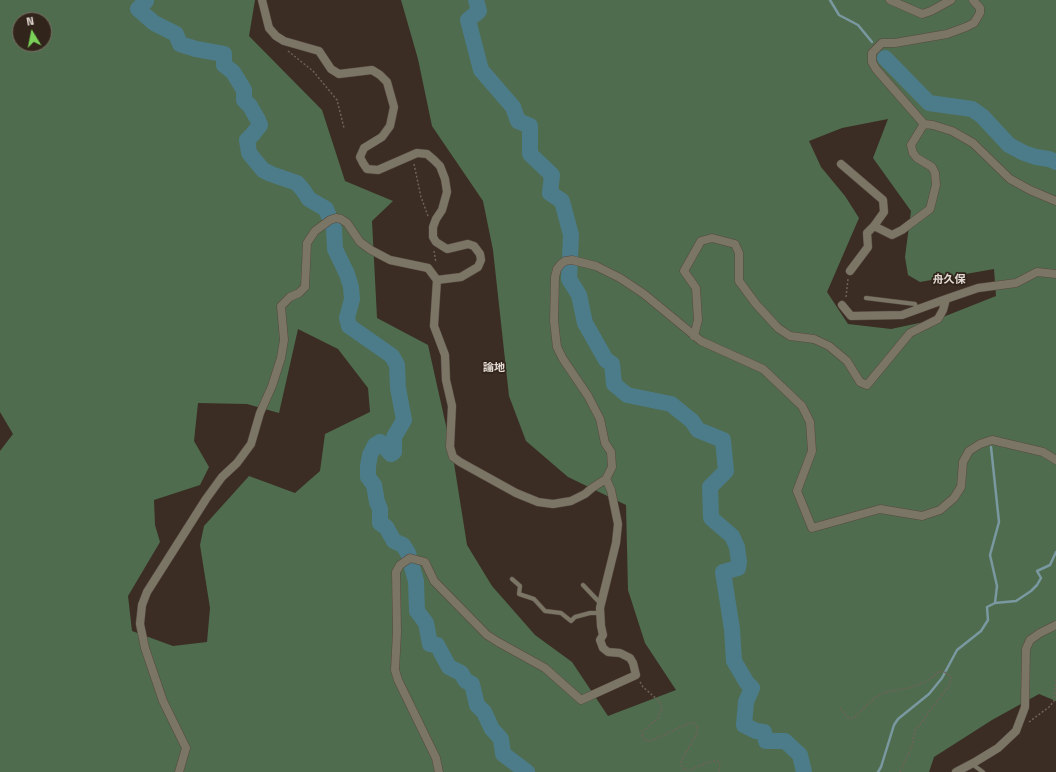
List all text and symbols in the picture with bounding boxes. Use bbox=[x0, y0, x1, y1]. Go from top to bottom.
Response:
north arrow bbox=[12, 12, 52, 52]
text: N bbox=[25, 13, 35, 30]
district label: 舟久保 bbox=[933, 273, 965, 287]
district label: 論地 bbox=[483, 361, 505, 375]

